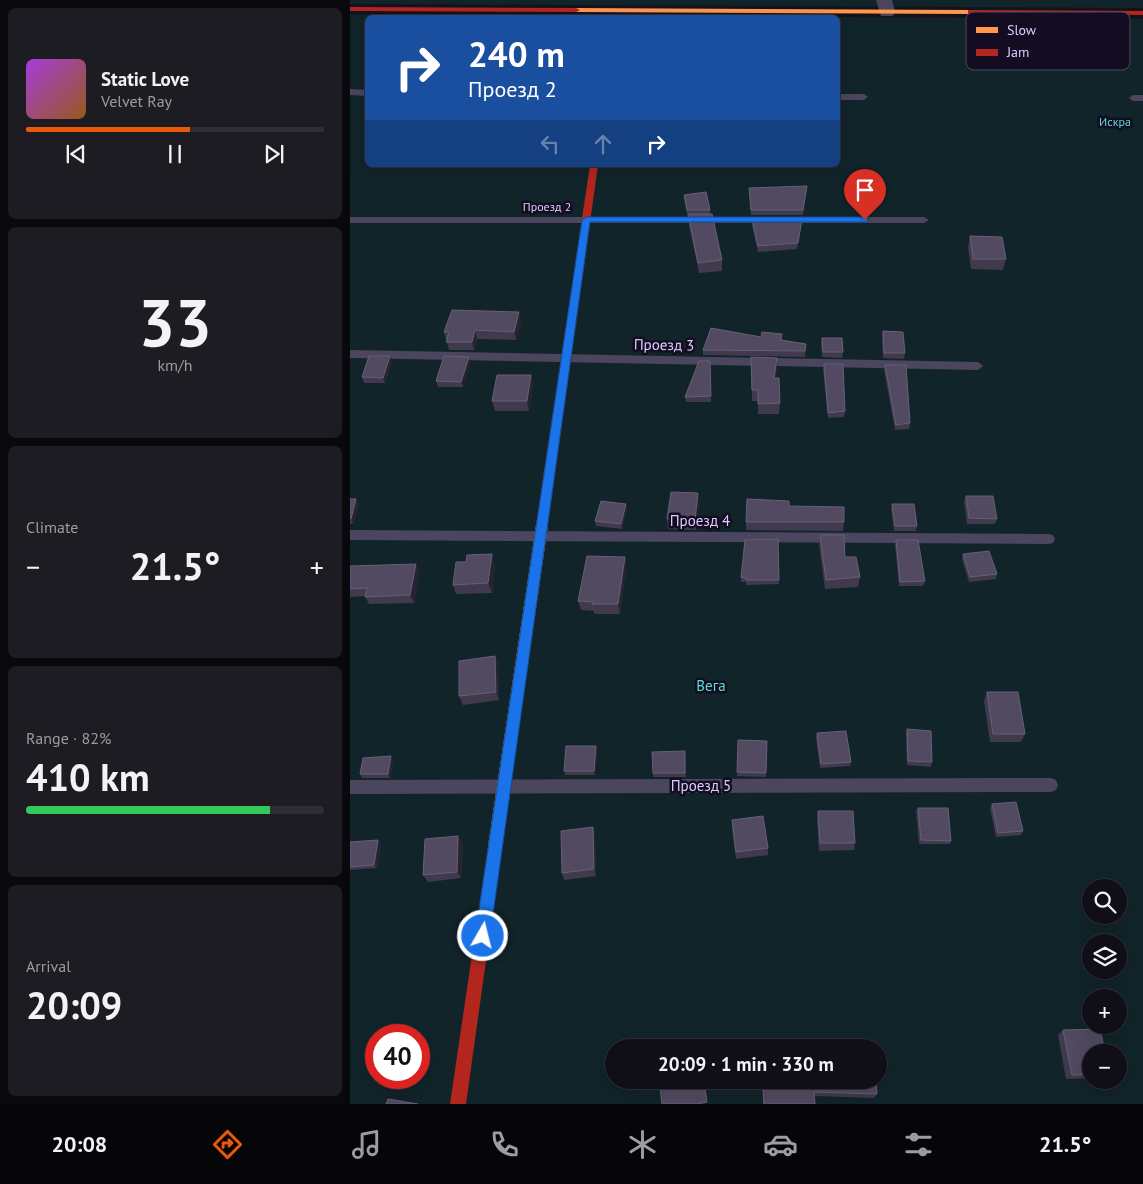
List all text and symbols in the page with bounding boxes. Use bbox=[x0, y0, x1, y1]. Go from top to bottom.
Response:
legend bbox=[966, 12, 1130, 70]
text: Slow bbox=[1007, 21, 1037, 39]
text: 240 m bbox=[468, 31, 565, 77]
icon: right bbox=[385, 35, 450, 100]
text: Jam bbox=[1006, 43, 1029, 61]
text: Static Love bbox=[101, 67, 189, 91]
text: Проезд 2 bbox=[468, 75, 557, 103]
text: Velvet Ray bbox=[101, 91, 172, 111]
park label: Искра bbox=[1099, 114, 1131, 129]
icon: left bbox=[536, 130, 564, 158]
icon: ahead bbox=[589, 130, 617, 158]
icon: right bbox=[642, 130, 670, 158]
icon: previous bbox=[62, 140, 90, 168]
icon: pause bbox=[161, 140, 189, 168]
icon: next bbox=[260, 140, 288, 168]
pin bbox=[844, 169, 886, 220]
icon: arrive bbox=[851, 176, 879, 204]
street label: Проезд 2 bbox=[523, 199, 571, 214]
text: 33 bbox=[138, 280, 212, 364]
street label: Проезд 3 bbox=[634, 334, 694, 355]
text: km/h bbox=[157, 355, 193, 375]
street label: Проезд 4 bbox=[670, 511, 730, 530]
text: Climate bbox=[26, 517, 78, 537]
text: 21.5° bbox=[130, 541, 220, 590]
text: − bbox=[26, 548, 40, 585]
text: + bbox=[310, 548, 324, 585]
park label: Вега bbox=[696, 676, 726, 695]
text: Range · 82% bbox=[26, 728, 111, 748]
text: 410 km bbox=[26, 752, 150, 801]
street label: Проезд 5 bbox=[671, 776, 731, 795]
map controls bbox=[1082, 879, 1127, 1089]
button: search bbox=[1082, 879, 1127, 924]
position arrow bbox=[456, 909, 508, 961]
button: layers bbox=[1082, 934, 1127, 979]
text: Arrival bbox=[26, 956, 71, 976]
text: 20:09 bbox=[26, 980, 122, 1029]
button: + bbox=[1082, 989, 1127, 1034]
speed limit sign: 40 bbox=[365, 1024, 430, 1089]
button: − bbox=[1082, 1044, 1127, 1089]
text: 20:09 · 1 min · 330 m bbox=[658, 1052, 834, 1076]
icon: directions bbox=[210, 1127, 245, 1162]
icon: music bbox=[349, 1127, 384, 1162]
icon: phone bbox=[487, 1127, 522, 1162]
icon: climate bbox=[625, 1127, 660, 1162]
icon: car bbox=[763, 1127, 798, 1162]
icon: filters bbox=[901, 1127, 936, 1162]
text: 20:08 bbox=[52, 1130, 107, 1158]
text: 21.5° bbox=[1039, 1130, 1091, 1158]

